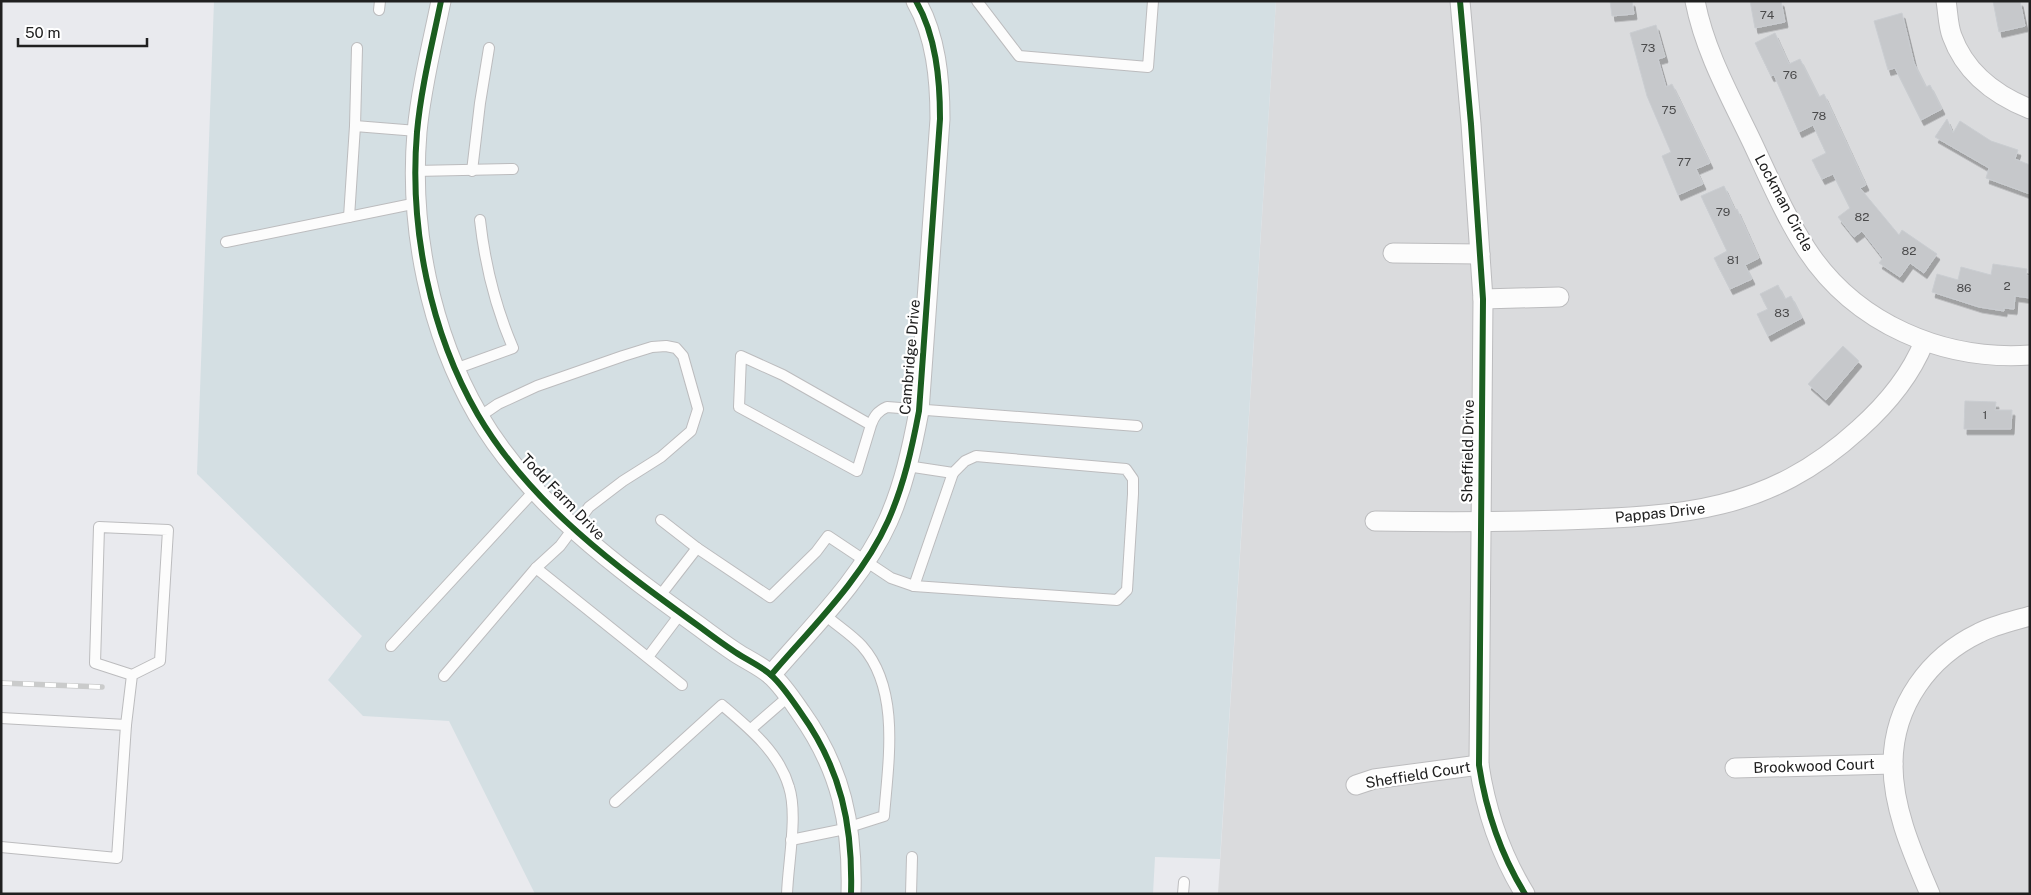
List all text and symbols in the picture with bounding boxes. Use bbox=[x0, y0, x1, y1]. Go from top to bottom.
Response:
house number: 74 bbox=[1760, 8, 1775, 22]
scale bar bbox=[18, 15, 146, 47]
text: 50 m bbox=[25, 24, 60, 41]
house number: 73 bbox=[1641, 41, 1655, 55]
house number: 76 bbox=[1783, 68, 1797, 82]
house number: 75 bbox=[1662, 103, 1677, 117]
house number: 78 bbox=[1812, 109, 1827, 123]
street label: Lockman Circle bbox=[1752, 151, 1817, 254]
house number: 77 bbox=[1677, 155, 1691, 169]
house number: 79 bbox=[1716, 205, 1730, 219]
house number: 82 bbox=[1855, 210, 1869, 224]
house number: 82 bbox=[1902, 244, 1916, 258]
house number: 81 bbox=[1727, 253, 1739, 267]
house number: 2 bbox=[2003, 279, 2011, 293]
house number: 86 bbox=[1956, 281, 1972, 295]
street label: Cambridge Drive bbox=[896, 298, 923, 415]
house number: 83 bbox=[1774, 306, 1790, 320]
street label: Sheffield Drive bbox=[1458, 399, 1477, 503]
house number: 1 bbox=[1983, 408, 1987, 422]
street label: Todd Farm Drive bbox=[518, 450, 609, 543]
street label: Pappas Drive bbox=[1614, 499, 1706, 526]
street label: Brookwood Court bbox=[1753, 755, 1875, 776]
street label: Sheffield Court bbox=[1364, 758, 1472, 791]

